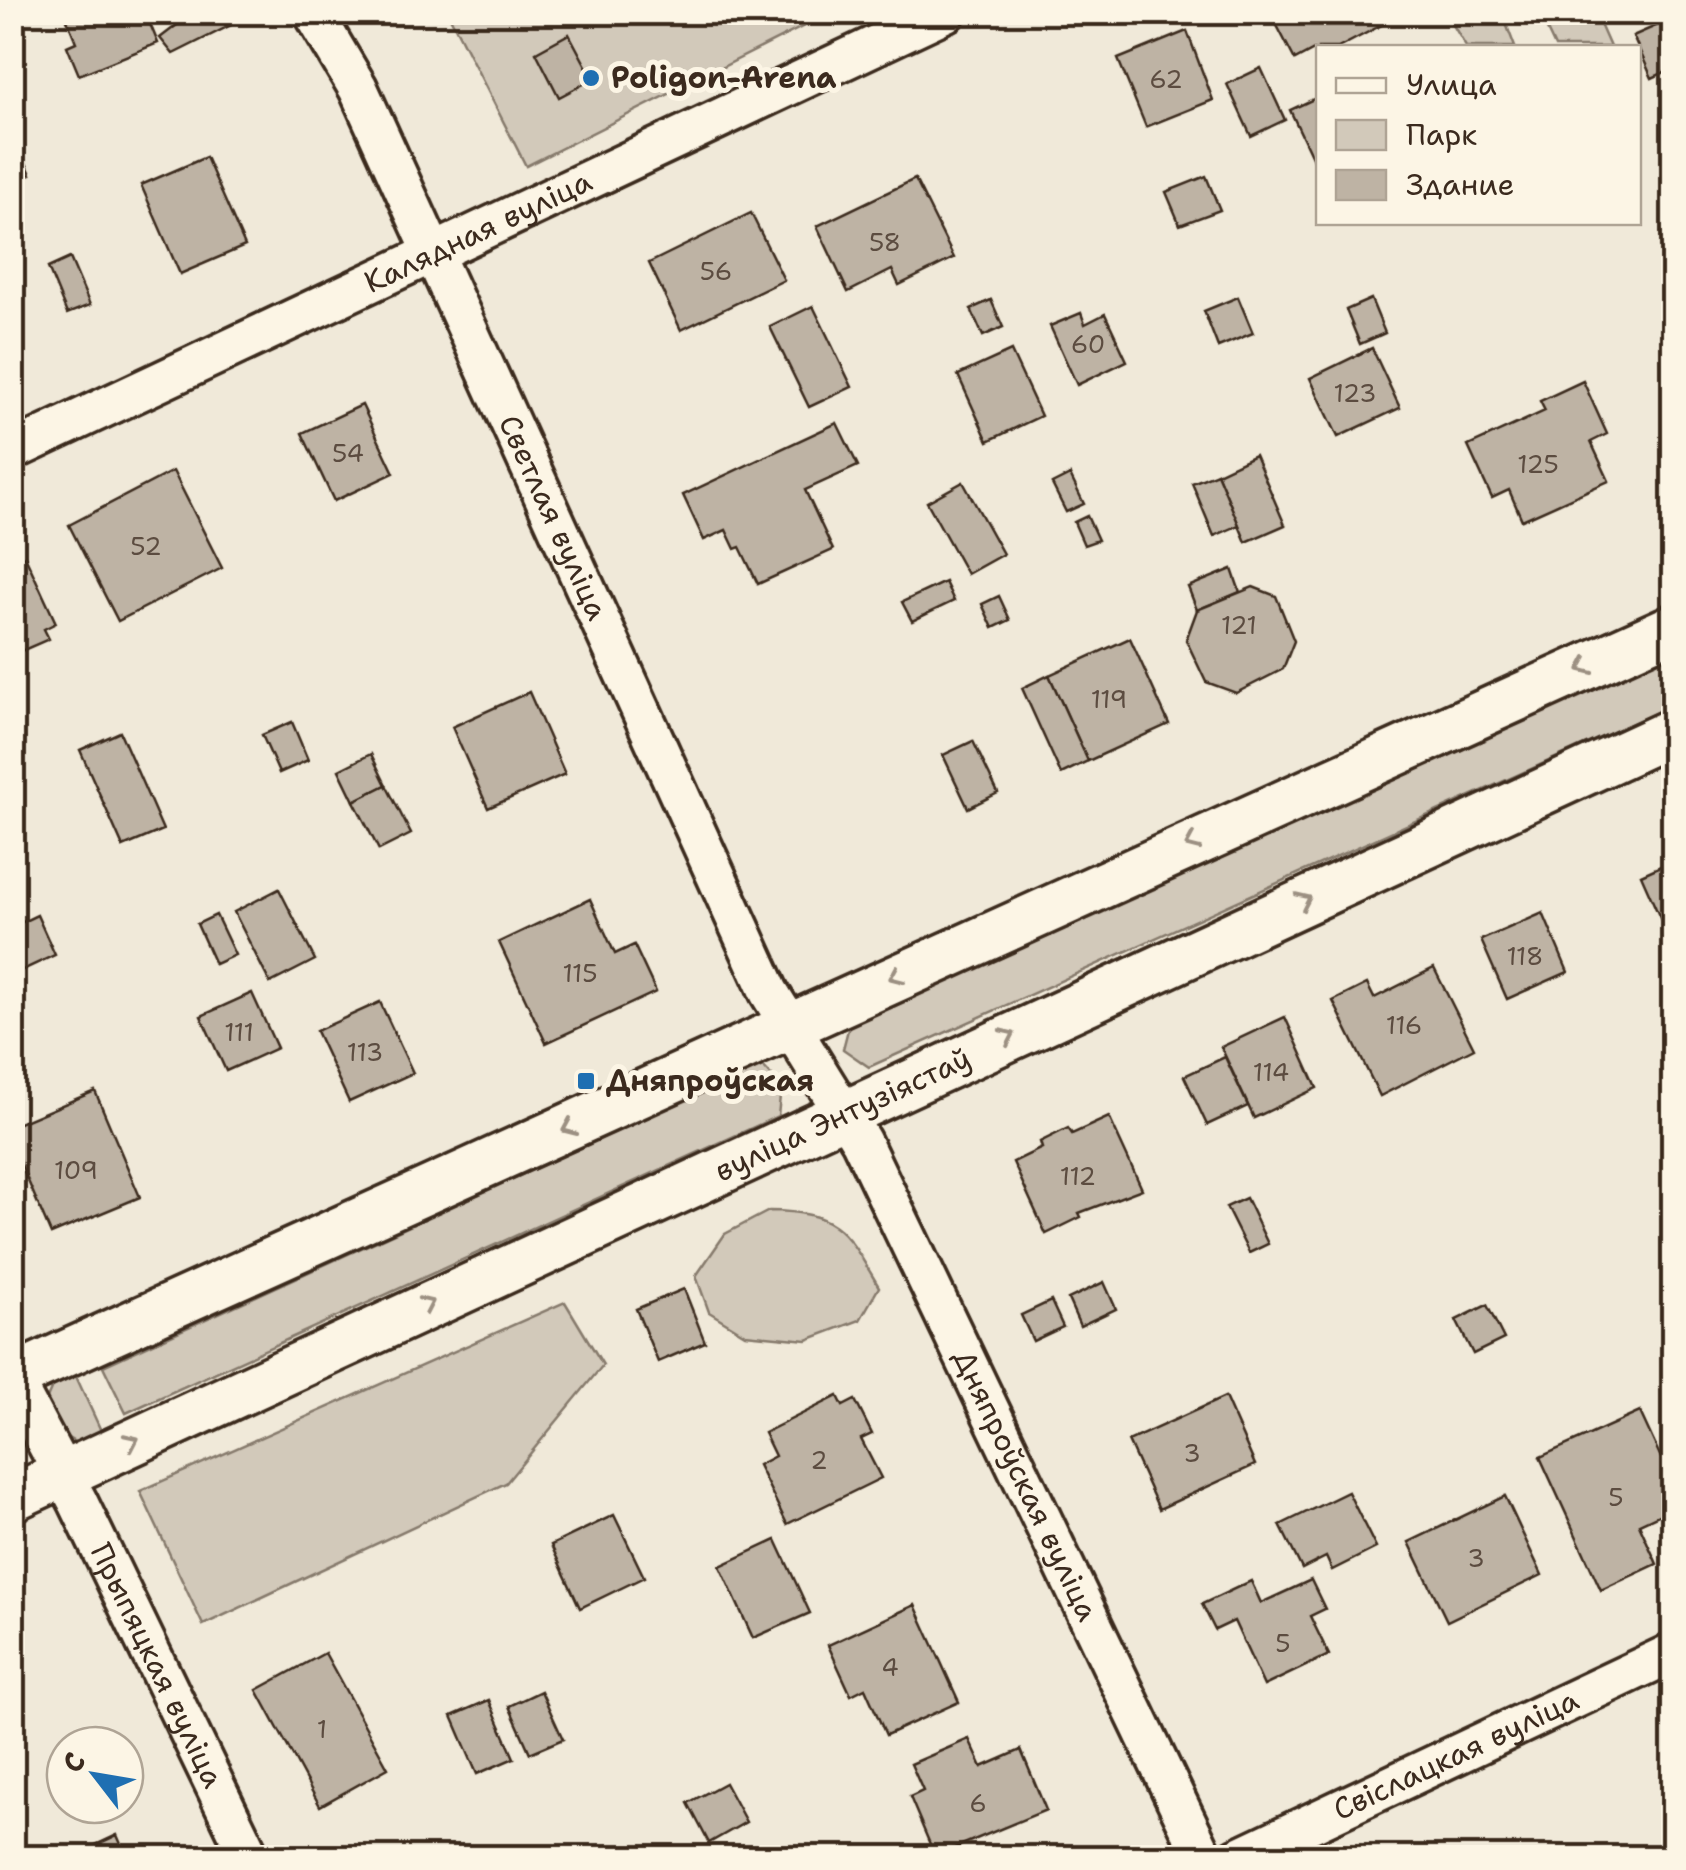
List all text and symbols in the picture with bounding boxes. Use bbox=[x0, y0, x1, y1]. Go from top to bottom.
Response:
legend bbox=[1316, 45, 1641, 225]
place label: Poligon-Arena bbox=[611, 57, 837, 98]
house number: 62 bbox=[1149, 62, 1183, 96]
text: Улица bbox=[1406, 64, 1497, 105]
marker: Poligon-Arena bbox=[580, 67, 602, 89]
text: Парк bbox=[1406, 114, 1477, 155]
street label: Калядная вуліца bbox=[357, 160, 599, 303]
text: Здание bbox=[1406, 164, 1515, 205]
house number: 58 bbox=[869, 225, 901, 259]
house number: 56 bbox=[700, 254, 732, 288]
house number: 60 bbox=[1071, 327, 1105, 361]
house number: 123 bbox=[1334, 376, 1376, 410]
street label: Светлая вуліца bbox=[489, 408, 618, 627]
house number: 54 bbox=[332, 436, 364, 470]
house number: 125 bbox=[1517, 447, 1559, 481]
house number: 52 bbox=[130, 529, 162, 563]
house number: 121 bbox=[1221, 608, 1257, 642]
one-way arrow bbox=[1577, 655, 1595, 675]
house number: 119 bbox=[1091, 682, 1127, 716]
one-way arrow bbox=[1184, 831, 1202, 851]
one-way arrow bbox=[1293, 893, 1311, 913]
house number: 118 bbox=[1506, 939, 1544, 973]
house number: 115 bbox=[563, 956, 597, 990]
one-way arrow bbox=[888, 964, 906, 984]
house number: 116 bbox=[1386, 1008, 1422, 1042]
house number: 111 bbox=[224, 1015, 254, 1049]
one-way arrow bbox=[998, 1028, 1016, 1048]
house number: 113 bbox=[347, 1035, 383, 1069]
street label: вуліца Энтузіястаў bbox=[708, 1037, 977, 1191]
house number: 114 bbox=[1253, 1055, 1289, 1089]
place label: Дняпроўская bbox=[606, 1060, 814, 1101]
marker: Дняпроўская bbox=[575, 1070, 597, 1092]
one-way arrow bbox=[561, 1115, 579, 1135]
house number: 109 bbox=[54, 1153, 98, 1187]
house number: 112 bbox=[1060, 1159, 1096, 1193]
one-way arrow bbox=[417, 1297, 435, 1317]
street label: Дняпроўская вуліца bbox=[944, 1342, 1109, 1628]
one-way arrow bbox=[122, 1433, 140, 1453]
house number: 3 bbox=[1183, 1436, 1201, 1470]
house number: 2 bbox=[810, 1443, 828, 1477]
house number: 5 bbox=[1608, 1480, 1624, 1514]
street label: Прыпяцкая вуліца bbox=[81, 1536, 234, 1795]
house number: 3 bbox=[1467, 1541, 1485, 1575]
house number: 5 bbox=[1275, 1626, 1291, 1660]
house number: 4 bbox=[881, 1650, 899, 1684]
street label: Свіслацкая вуліца bbox=[1326, 1679, 1585, 1830]
house number: 1 bbox=[317, 1712, 327, 1746]
north arrow bbox=[45, 1725, 145, 1825]
text: С bbox=[53, 1745, 94, 1779]
house number: 6 bbox=[969, 1786, 987, 1820]

